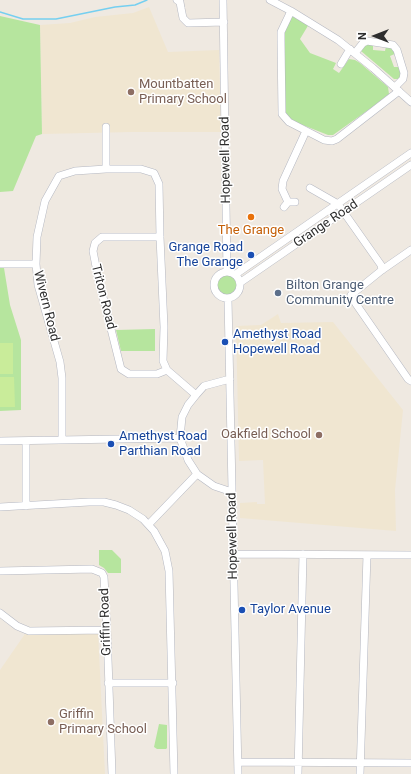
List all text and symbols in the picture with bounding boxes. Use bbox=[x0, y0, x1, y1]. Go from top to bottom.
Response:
north arrow bbox=[355, 16, 395, 56]
text: N bbox=[356, 32, 369, 40]
place label: Mountbatten Primary School bbox=[139, 77, 227, 108]
marker: Mountbatten Primary School bbox=[126, 87, 136, 97]
street label: Hopewell Road bbox=[217, 116, 235, 204]
street label: Grange Road bbox=[291, 197, 361, 251]
marker: The Grange bbox=[246, 212, 256, 222]
place label: The Grange bbox=[218, 223, 284, 239]
place label: Grange Road The Grange bbox=[168, 240, 243, 271]
marker: Grange Road The Grange bbox=[246, 250, 256, 260]
street label: Triton Road bbox=[87, 263, 119, 331]
street label: Wivern Road bbox=[30, 269, 62, 343]
place label: Bilton Grange Community Centre bbox=[286, 278, 394, 309]
marker: Bilton Grange Community Centre bbox=[273, 288, 283, 298]
place label: Amethyst Road Hopewell Road bbox=[233, 327, 321, 358]
marker: Amethyst Road Hopewell Road bbox=[220, 337, 230, 347]
place label: Oakfield School bbox=[221, 427, 311, 443]
place label: Amethyst Road Parthian Road bbox=[119, 429, 207, 460]
marker: Oakfield School bbox=[314, 430, 324, 440]
marker: Amethyst Road Parthian Road bbox=[106, 439, 116, 449]
street label: Hopewell Road bbox=[224, 492, 242, 580]
street label: Griffin Road bbox=[97, 588, 115, 656]
place label: Taylor Avenue bbox=[250, 602, 331, 618]
marker: Taylor Avenue bbox=[237, 605, 247, 615]
place label: Griffin Primary School bbox=[59, 707, 147, 738]
marker: Griffin Primary School bbox=[46, 717, 56, 727]

